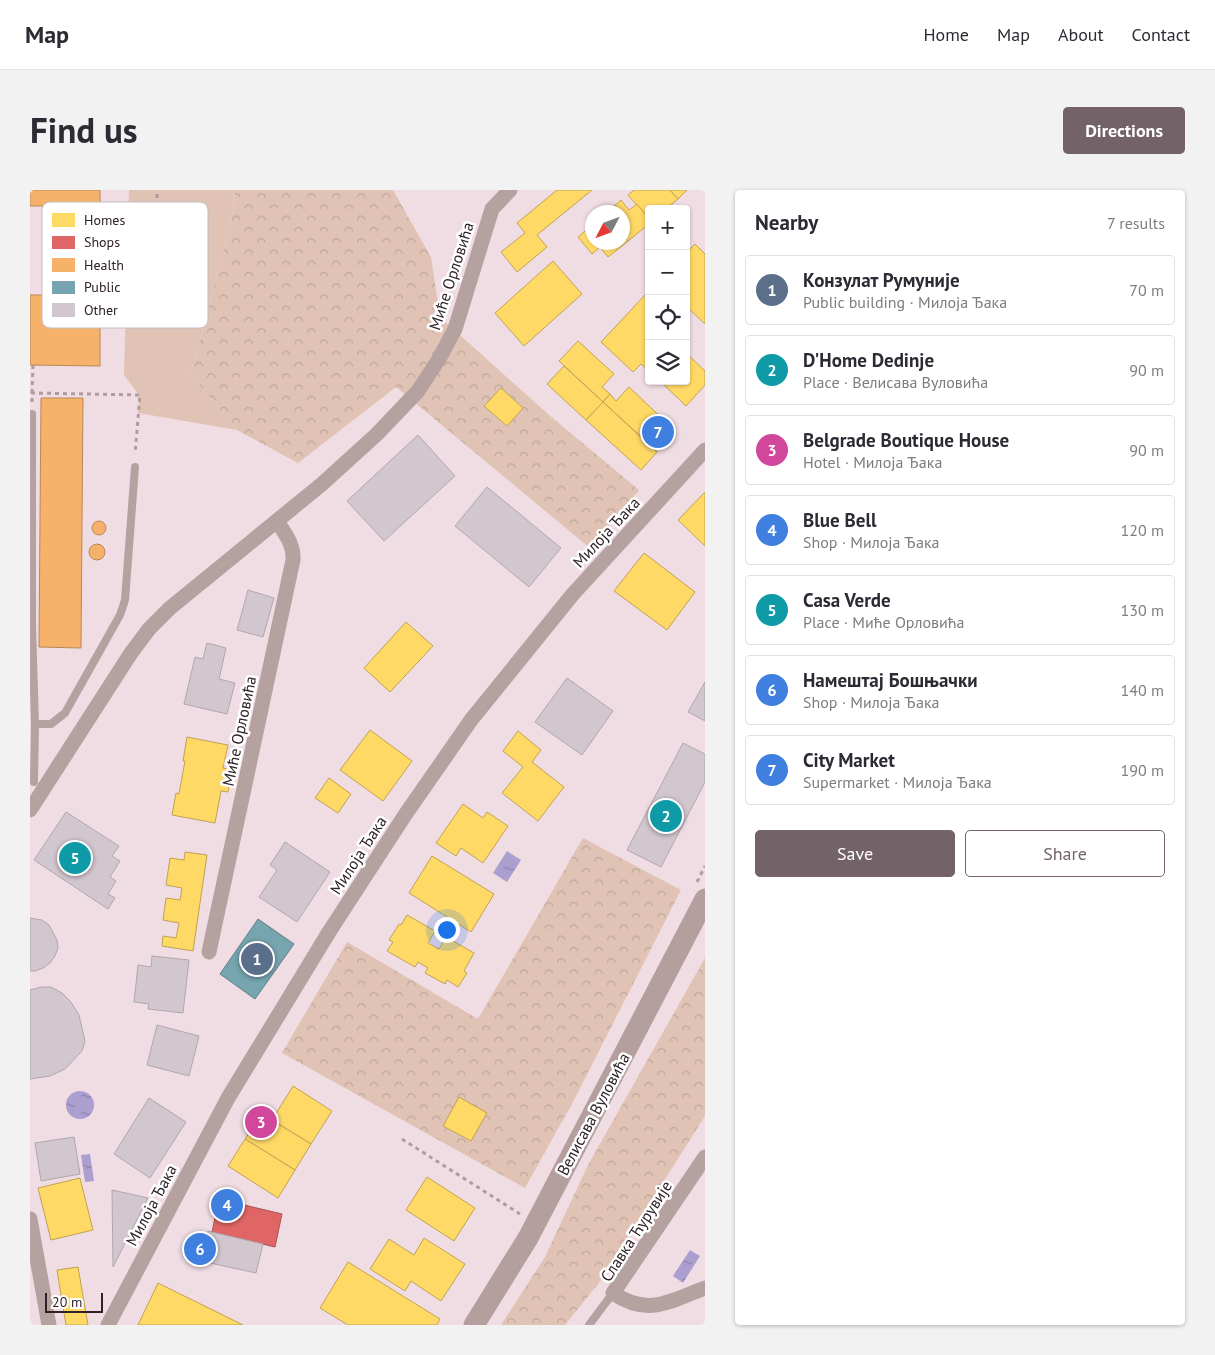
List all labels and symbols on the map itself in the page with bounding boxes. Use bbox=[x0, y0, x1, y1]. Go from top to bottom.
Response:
legend bbox=[42, 202, 208, 328]
north arrow bbox=[585, 205, 630, 250]
text: Homes bbox=[84, 211, 125, 229]
street label: Миће Орловића bbox=[424, 220, 478, 332]
text: Shops bbox=[84, 233, 120, 251]
text: Health bbox=[84, 256, 124, 274]
text: Public bbox=[84, 278, 121, 296]
text: Other bbox=[84, 301, 118, 319]
pin: 7 bbox=[642, 413, 674, 451]
street label: Милоја Ђака bbox=[568, 493, 644, 571]
street label: Миће Орловића bbox=[218, 674, 260, 788]
pin: 2 bbox=[650, 797, 682, 835]
street label: Милоја Ђака bbox=[325, 812, 391, 898]
pin: 5 bbox=[59, 839, 91, 877]
your location bbox=[434, 917, 460, 943]
pin: 1 bbox=[241, 940, 273, 978]
street label: Велисава Вуловића bbox=[552, 1049, 634, 1179]
pin: 3 bbox=[245, 1103, 277, 1141]
street label: Милоја Ђака bbox=[121, 1161, 181, 1249]
street label: Славка Ћурувије bbox=[596, 1177, 676, 1285]
pin: 4 bbox=[211, 1186, 243, 1224]
pin: 6 bbox=[184, 1230, 216, 1268]
scale bar bbox=[45, 1290, 102, 1313]

